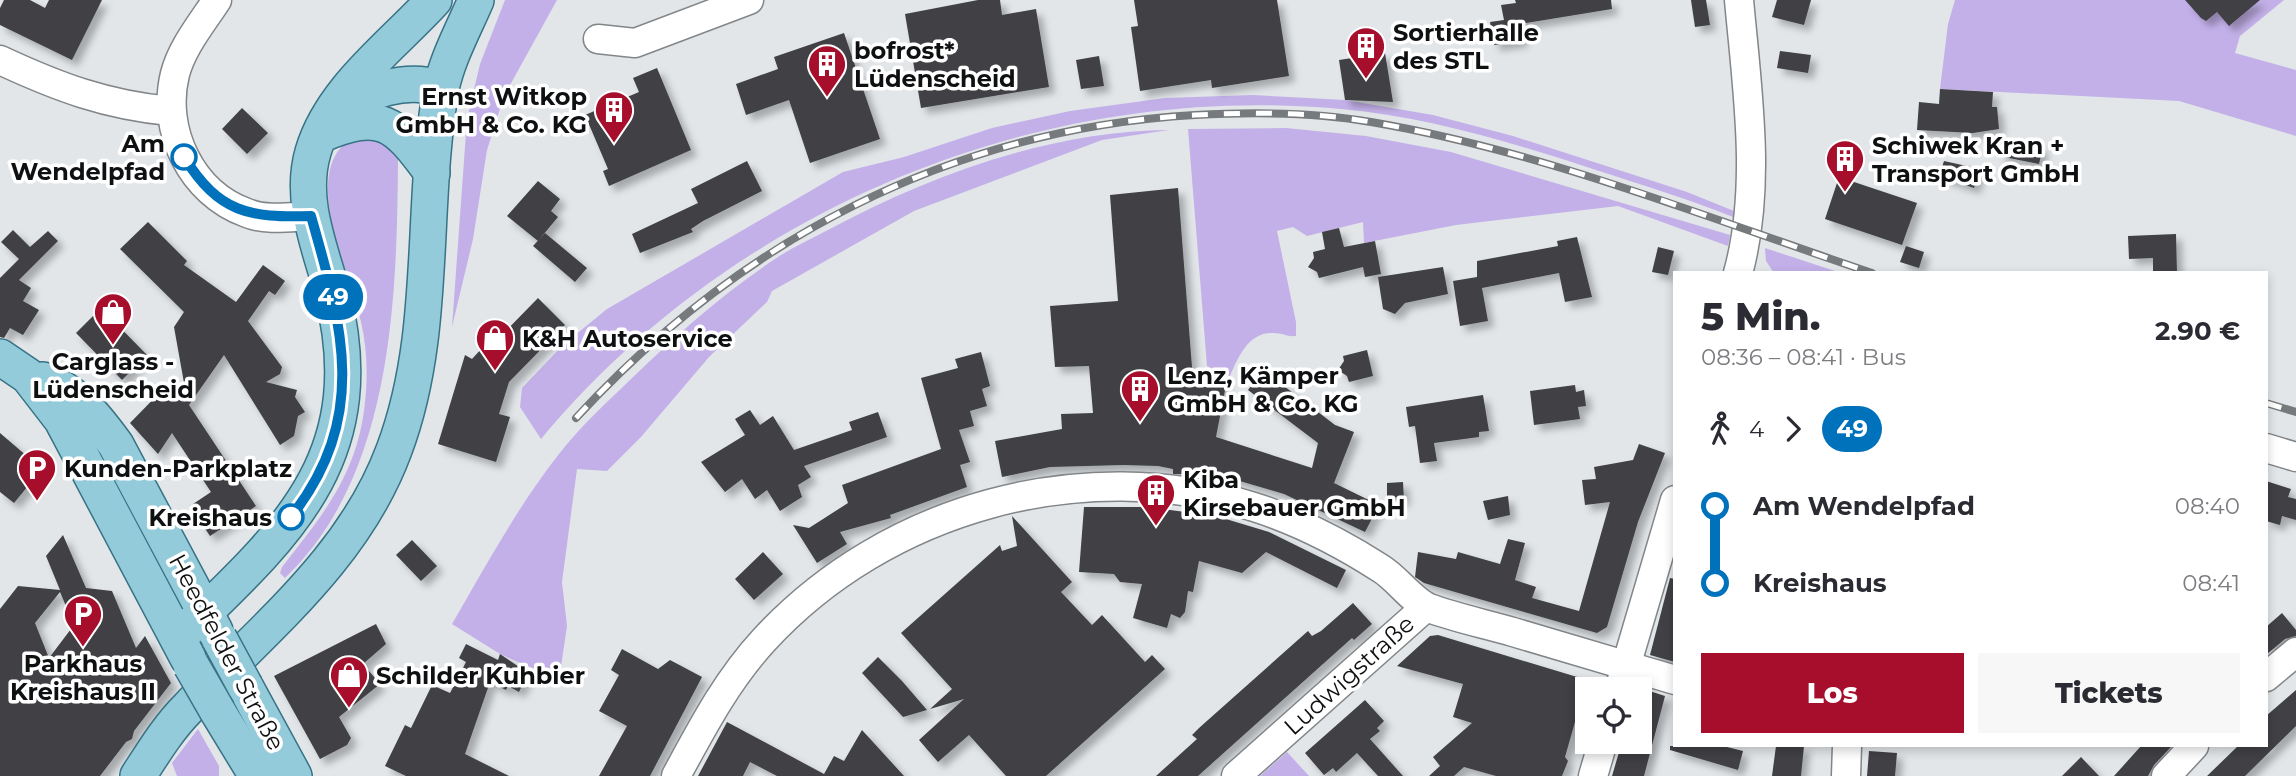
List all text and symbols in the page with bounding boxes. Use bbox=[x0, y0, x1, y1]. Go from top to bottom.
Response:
place label: Sortierhalle des STL bbox=[1393, 18, 1539, 75]
building icon: Sortierhalle des STL bbox=[1345, 25, 1387, 80]
place label: bofrost* Lüdenscheid bbox=[854, 36, 1016, 93]
building icon: bofrost* Lüdenscheid bbox=[806, 43, 848, 98]
place label: Ernst Witkop GmbH & Co. KG bbox=[395, 82, 587, 139]
building icon: Ernst Witkop GmbH & Co. KG bbox=[593, 89, 635, 144]
place label: Am Wendelpfad bbox=[10, 129, 165, 186]
place label: Schiwek Kran + Transport GmbH bbox=[1872, 131, 2080, 188]
building icon: Schiwek Kran + Transport GmbH bbox=[1824, 138, 1866, 193]
marker: Am Wendelpfad bbox=[171, 144, 197, 170]
line badge: 49 bbox=[302, 274, 364, 320]
text: 49 bbox=[317, 282, 349, 311]
shop icon: Carglass - Lüdenscheid bbox=[92, 291, 134, 346]
text: 5 Min. bbox=[1701, 293, 1820, 340]
text: 2.90 € bbox=[2155, 315, 2240, 347]
shop icon: K&H Autoservice bbox=[474, 317, 516, 372]
place label: K&H Autoservice bbox=[522, 324, 733, 353]
text: 08:36 – 08:41 · Bus bbox=[1701, 343, 1906, 371]
place label: Carglass - Lüdenscheid bbox=[32, 347, 194, 404]
place label: Lenz, Kämper GmbH & Co. KG bbox=[1167, 361, 1359, 418]
building icon: Lenz, Kämper GmbH & Co. KG bbox=[1119, 368, 1161, 423]
icon: walk bbox=[1701, 410, 1739, 448]
icon: forward bbox=[1774, 410, 1812, 448]
text: 49 bbox=[1836, 414, 1868, 443]
text: 4 bbox=[1749, 415, 1764, 443]
parking icon: Kunden-Parkplatz bbox=[16, 447, 58, 502]
place label: Kunden-Parkplatz bbox=[64, 454, 292, 483]
place label: Kiba Kirsebauer GmbH bbox=[1183, 465, 1406, 522]
building icon: Kiba Kirsebauer GmbH bbox=[1135, 472, 1177, 527]
text: Am Wendelpfad bbox=[1753, 490, 1975, 522]
text: 08:40 bbox=[2175, 492, 2240, 520]
place label: Kreishaus bbox=[149, 503, 272, 532]
marker: Kreishaus bbox=[278, 504, 304, 530]
street label: Heedfelder Straße bbox=[163, 549, 291, 755]
text: Kreishaus bbox=[1753, 567, 1887, 599]
text: 08:41 bbox=[2182, 569, 2240, 597]
parking icon: Parkhaus Kreishaus II bbox=[62, 593, 104, 648]
street label: Ludwigstraße bbox=[1278, 609, 1420, 741]
place label: Parkhaus Kreishaus II bbox=[10, 649, 156, 706]
button: Los bbox=[1701, 653, 1964, 733]
button: Tickets bbox=[1978, 653, 2240, 733]
shop icon: Schilder Kuhbier bbox=[328, 654, 370, 709]
place label: Schilder Kuhbier bbox=[376, 661, 585, 690]
map controls bbox=[1575, 677, 1652, 754]
button: locate bbox=[1575, 677, 1652, 754]

